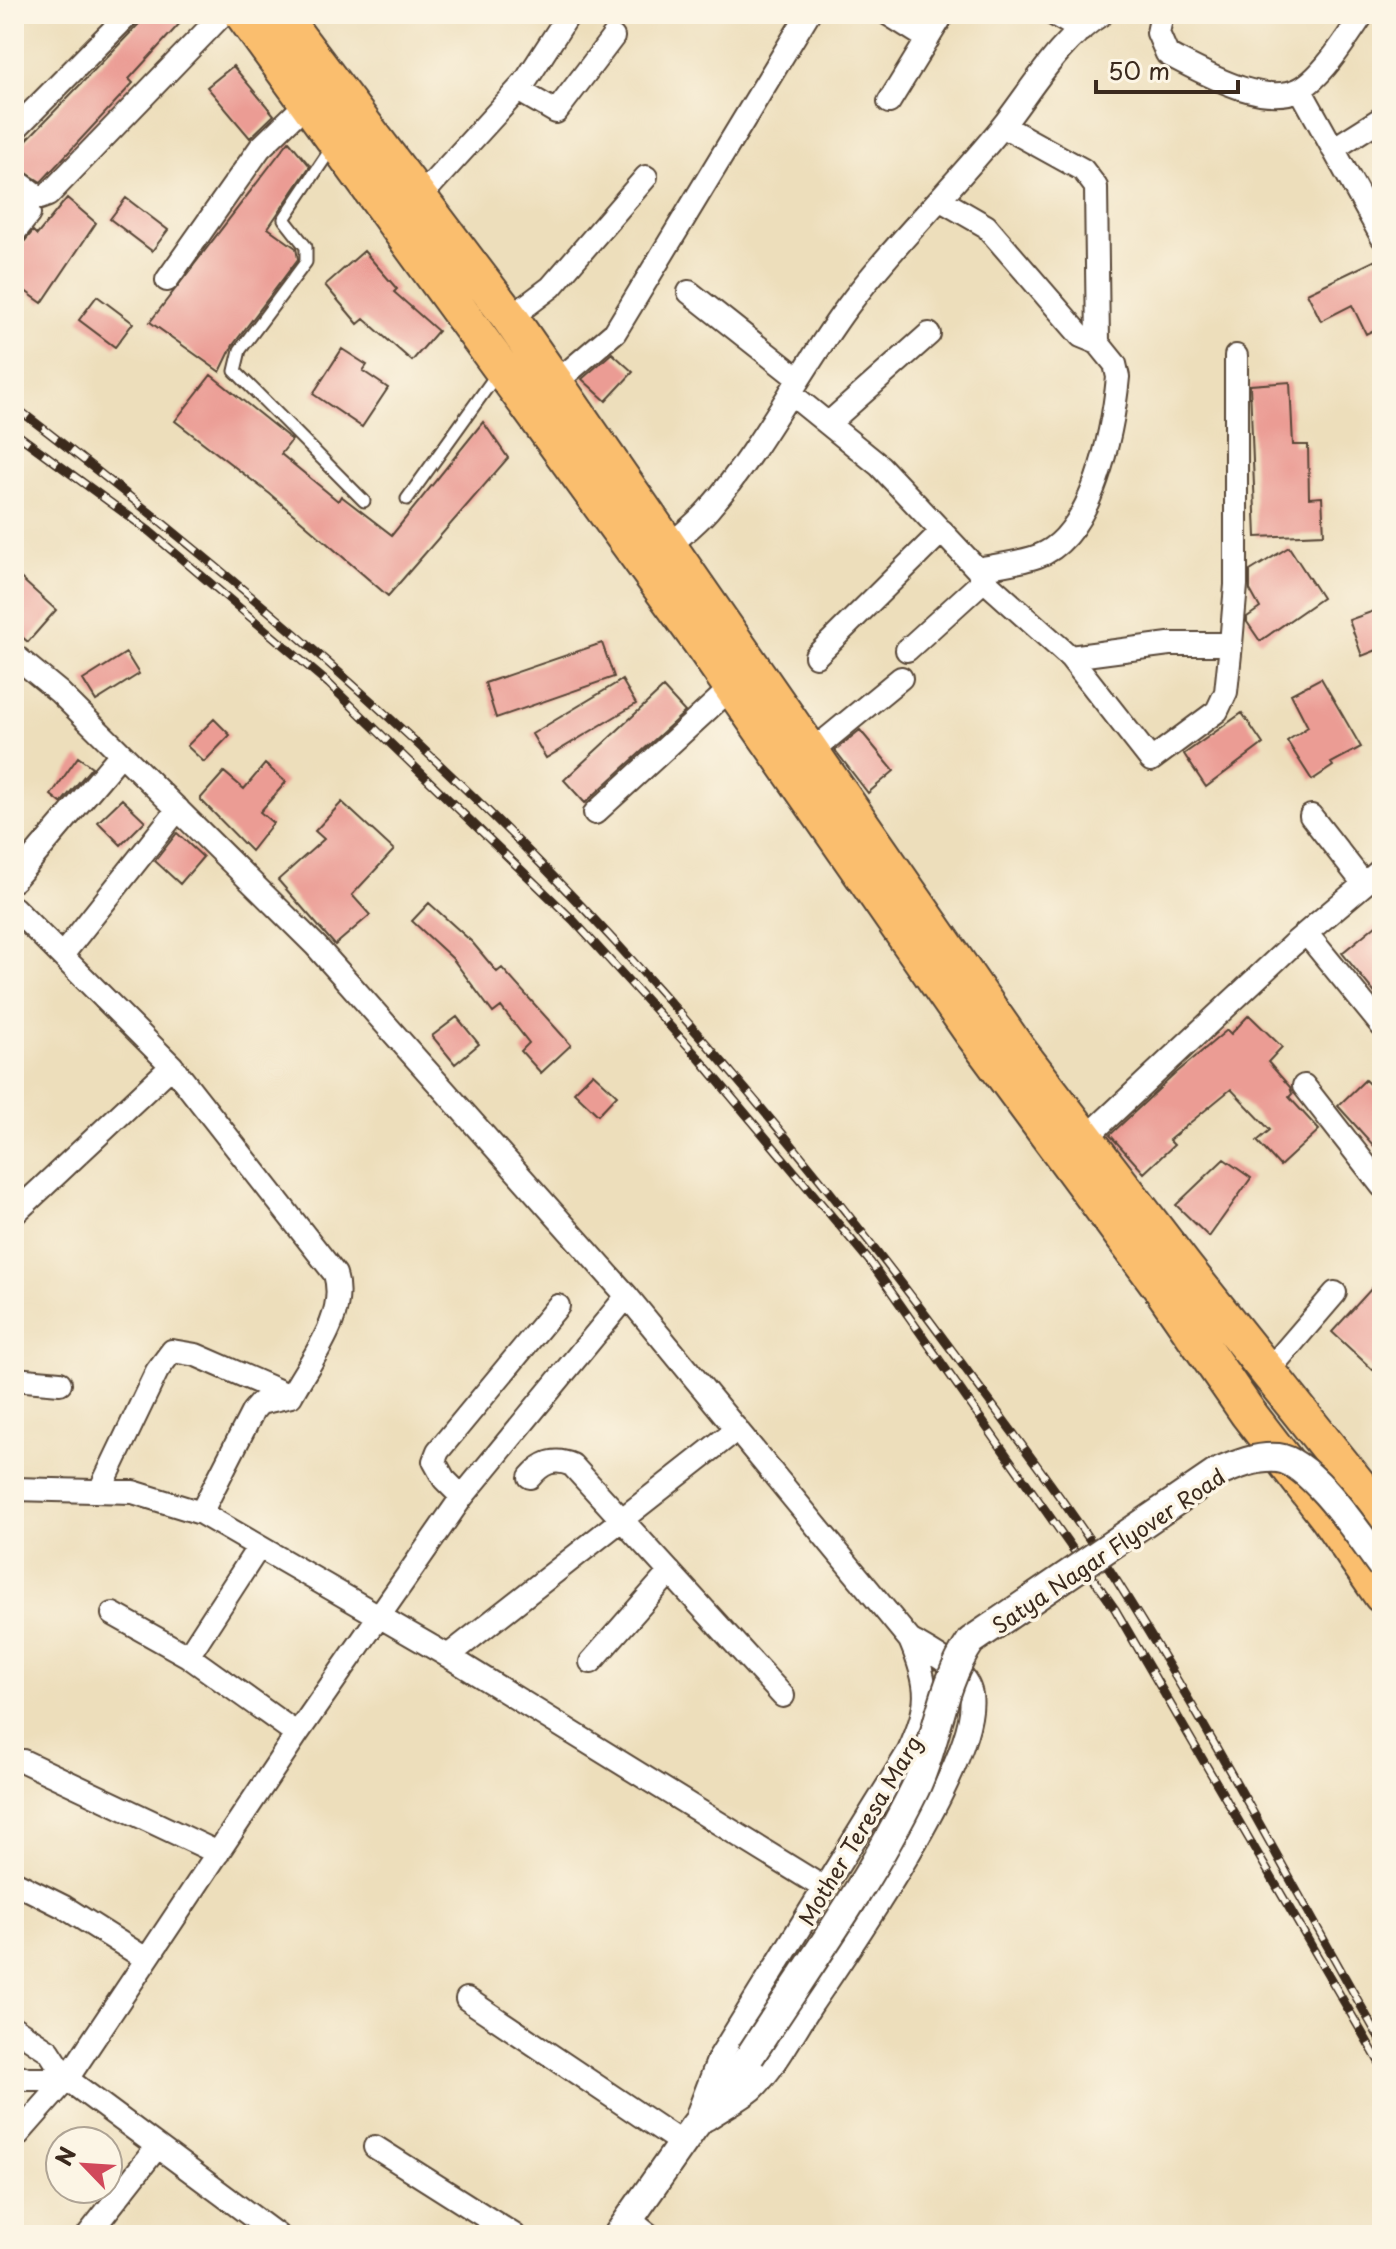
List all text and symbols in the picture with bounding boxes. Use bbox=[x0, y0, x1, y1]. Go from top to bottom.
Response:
scale bar bbox=[1096, 44, 1238, 94]
text: 50 m bbox=[1108, 52, 1170, 88]
street label: Satya Nagar Flyover Road bbox=[985, 1459, 1231, 1641]
street label: Mother Teresa Marg bbox=[789, 1729, 929, 1931]
north arrow bbox=[44, 2125, 124, 2205]
text: N bbox=[46, 2141, 83, 2171]

